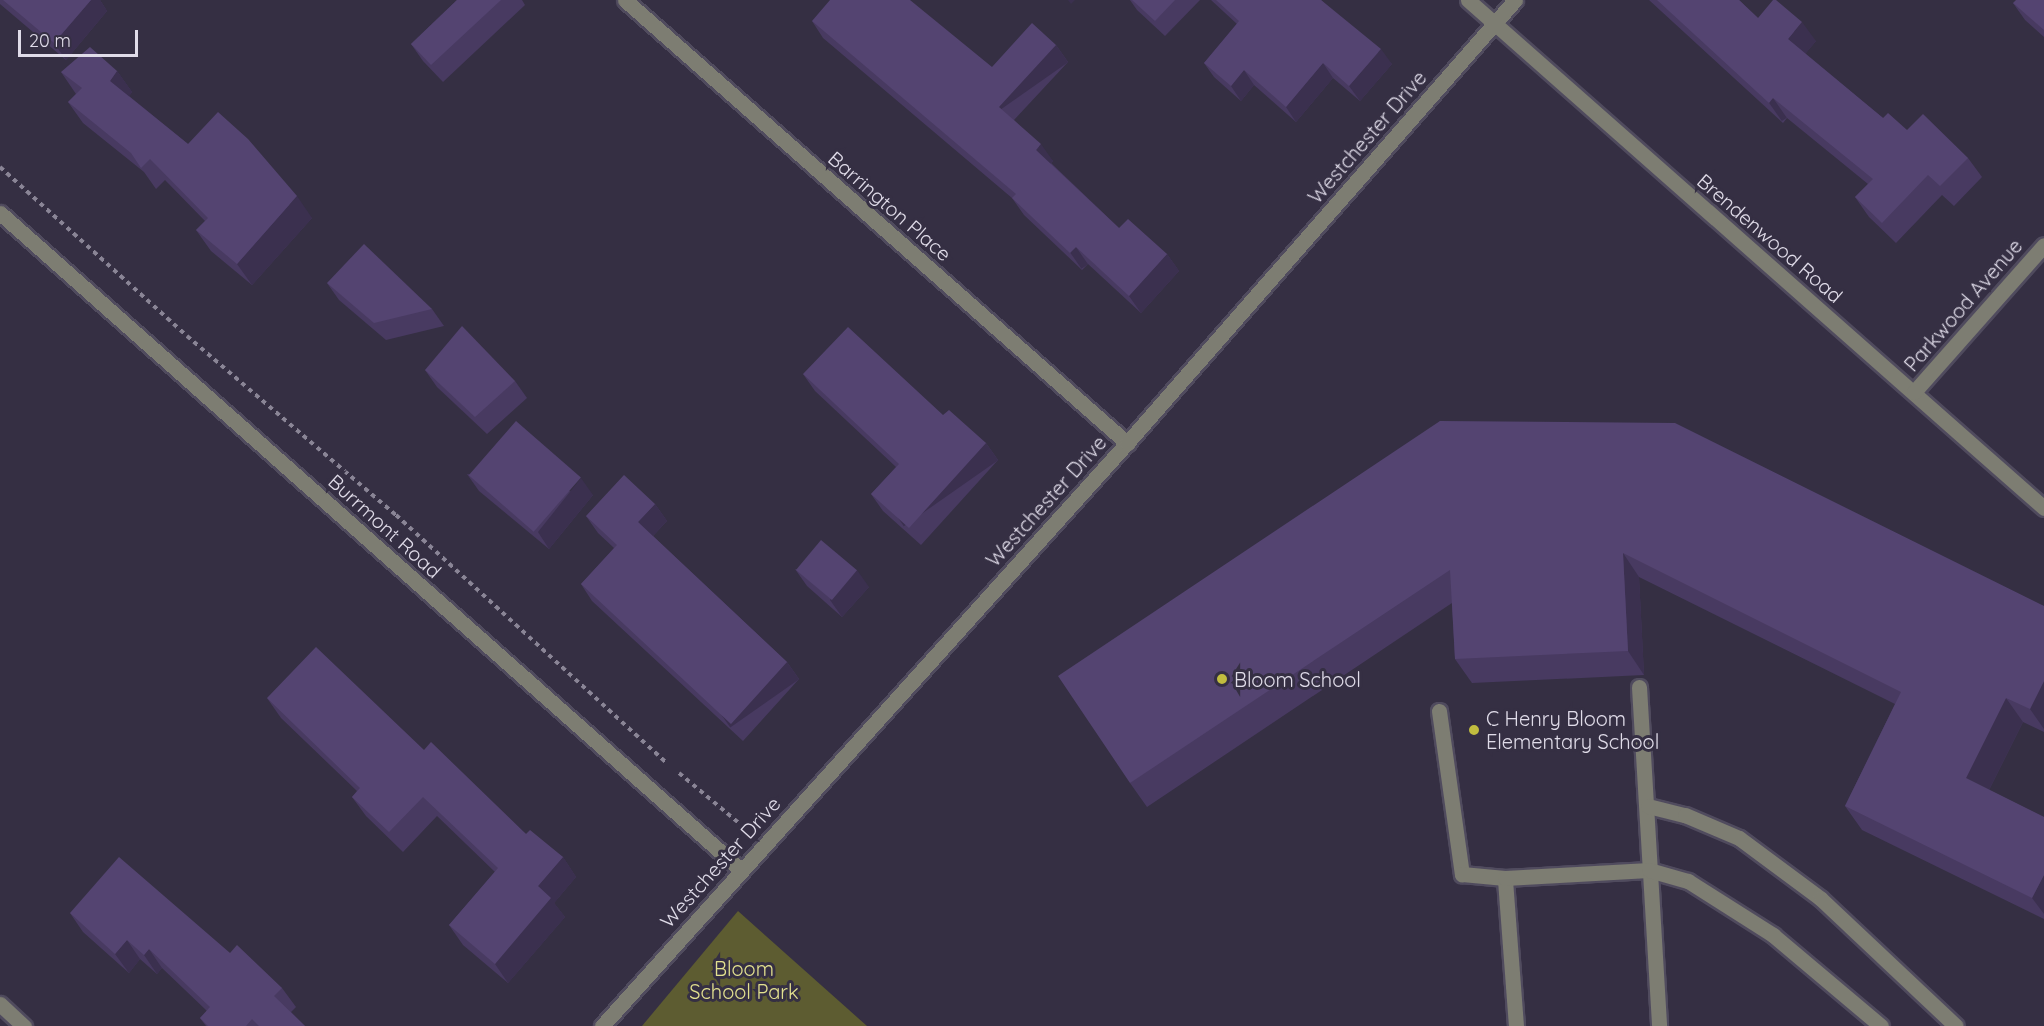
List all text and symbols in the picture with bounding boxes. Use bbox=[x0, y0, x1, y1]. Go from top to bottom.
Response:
scale bar bbox=[21, 18, 141, 56]
text: 20 m bbox=[29, 29, 71, 52]
street label: Westchester Drive bbox=[1303, 66, 1431, 208]
street label: Barrington Place bbox=[824, 146, 956, 266]
street label: Brendenwood Road bbox=[1692, 168, 1848, 308]
street label: Parkwood Avenue bbox=[1899, 234, 2027, 376]
street label: Westchester Drive bbox=[981, 431, 1111, 571]
street label: Burrmont Road bbox=[324, 469, 446, 583]
place label: Bloom School bbox=[1234, 667, 1361, 691]
marker: Bloom School bbox=[1215, 672, 1229, 686]
place label: C Henry Bloom Elementary School bbox=[1486, 706, 1659, 753]
marker: C Henry Bloom Elementary School bbox=[1467, 723, 1481, 737]
street label: Westchester Drive bbox=[655, 792, 785, 932]
park label: Bloom School Park bbox=[689, 956, 799, 1003]

